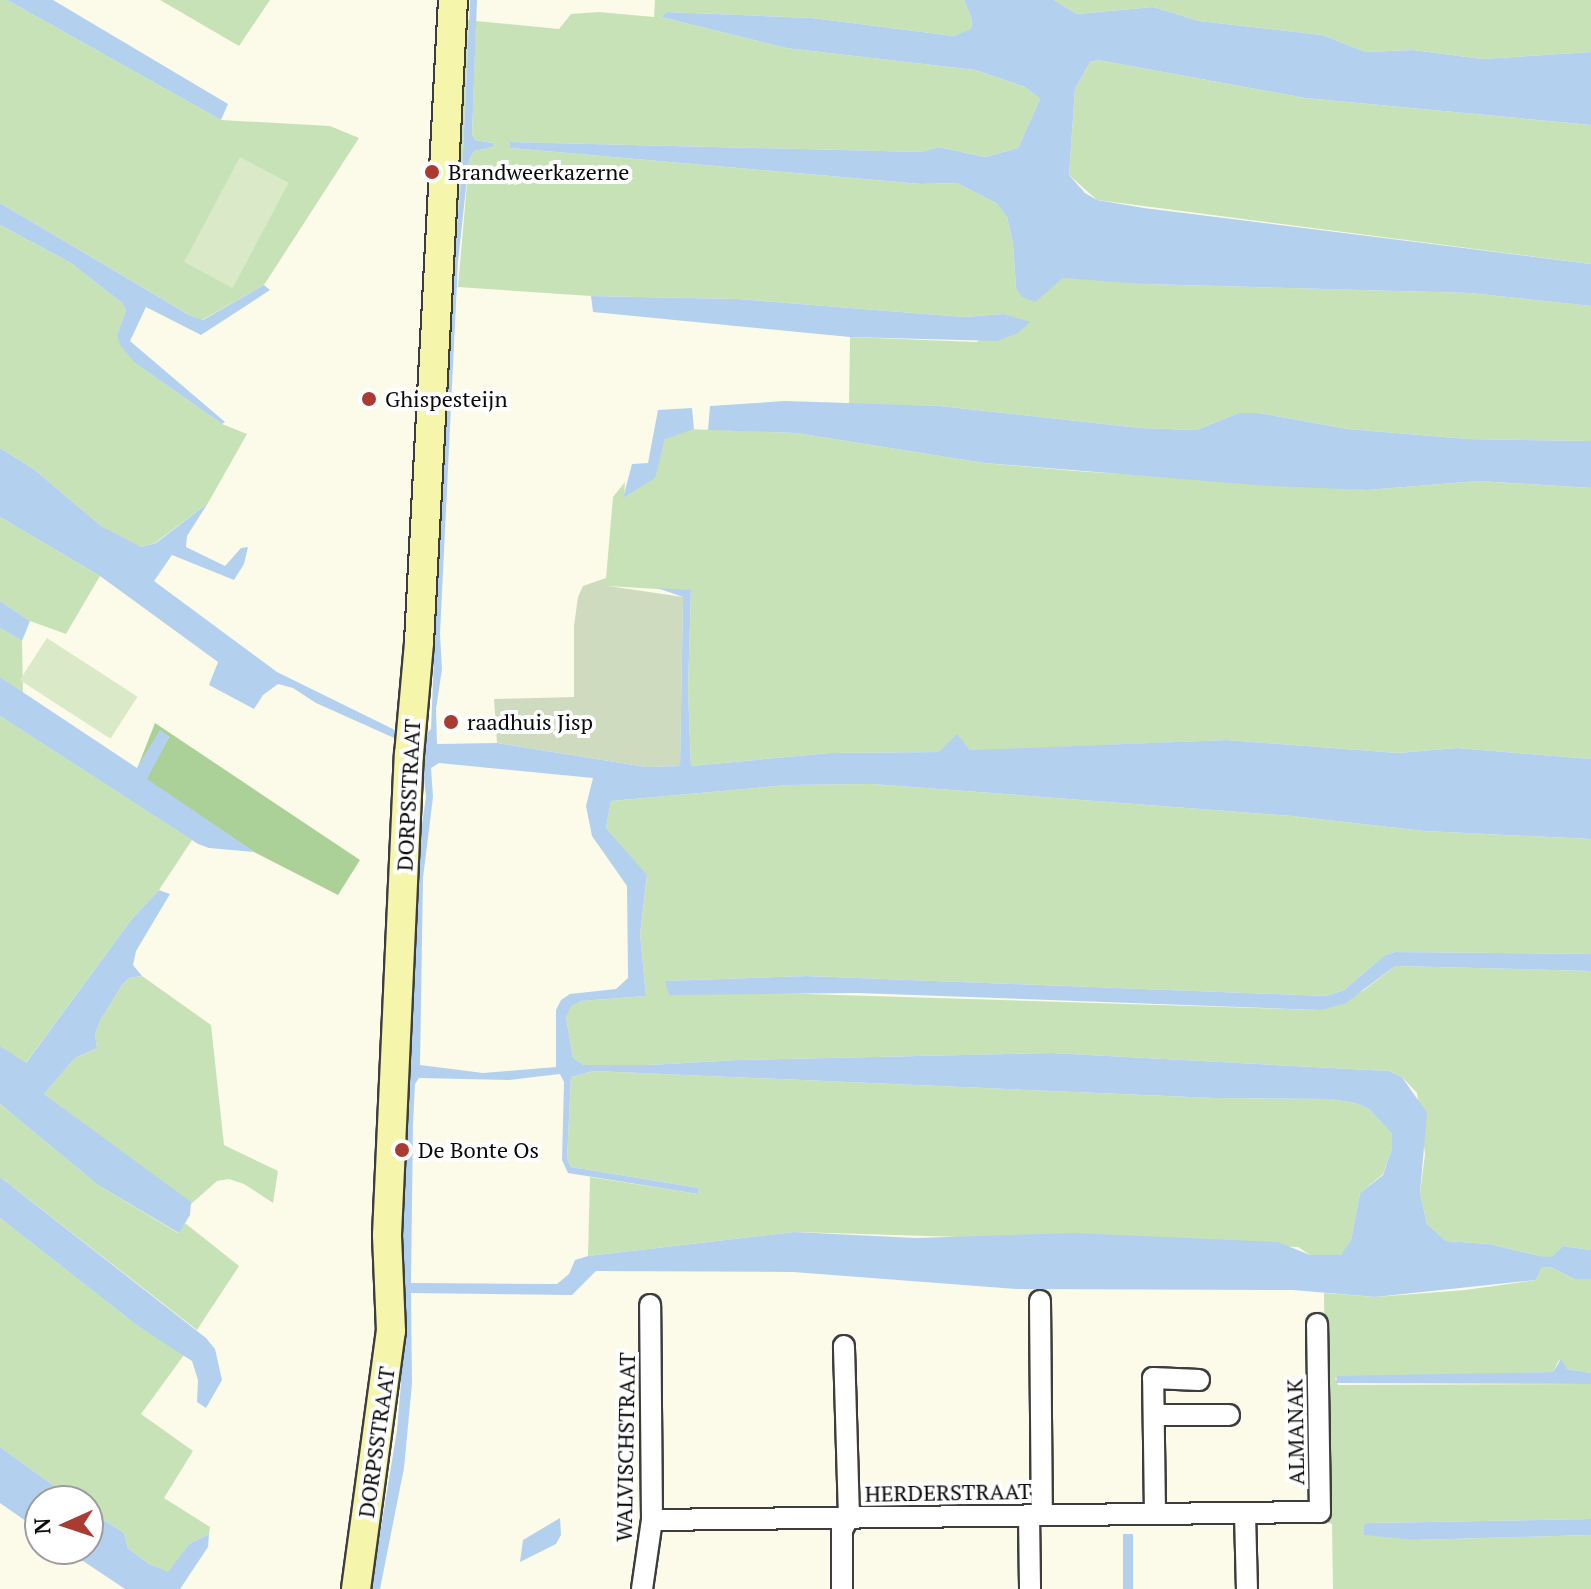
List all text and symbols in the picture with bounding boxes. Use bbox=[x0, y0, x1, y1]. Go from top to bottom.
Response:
place label: Brandweerkazerne bbox=[448, 159, 629, 185]
marker: Brandweerkazerne bbox=[423, 163, 441, 181]
place label: Ghispesteijn bbox=[385, 386, 507, 412]
marker: Ghispesteijn bbox=[360, 390, 378, 408]
place label: raadhuis Jisp bbox=[467, 709, 593, 735]
marker: raadhuis Jisp bbox=[442, 713, 460, 731]
street label: DORPSSTRAAT bbox=[391, 718, 425, 872]
place label: De Bonte Os bbox=[418, 1137, 539, 1163]
marker: De Bonte Os bbox=[393, 1141, 411, 1159]
street label: WALVISCHSTRAAT bbox=[610, 1352, 640, 1542]
street label: DORPSSTRAAT bbox=[352, 1365, 400, 1519]
street label: ALMANAK bbox=[1281, 1379, 1309, 1485]
street label: HERDERSTRAAT bbox=[865, 1477, 1031, 1507]
north arrow bbox=[24, 1485, 104, 1565]
text: N bbox=[27, 1517, 56, 1535]

